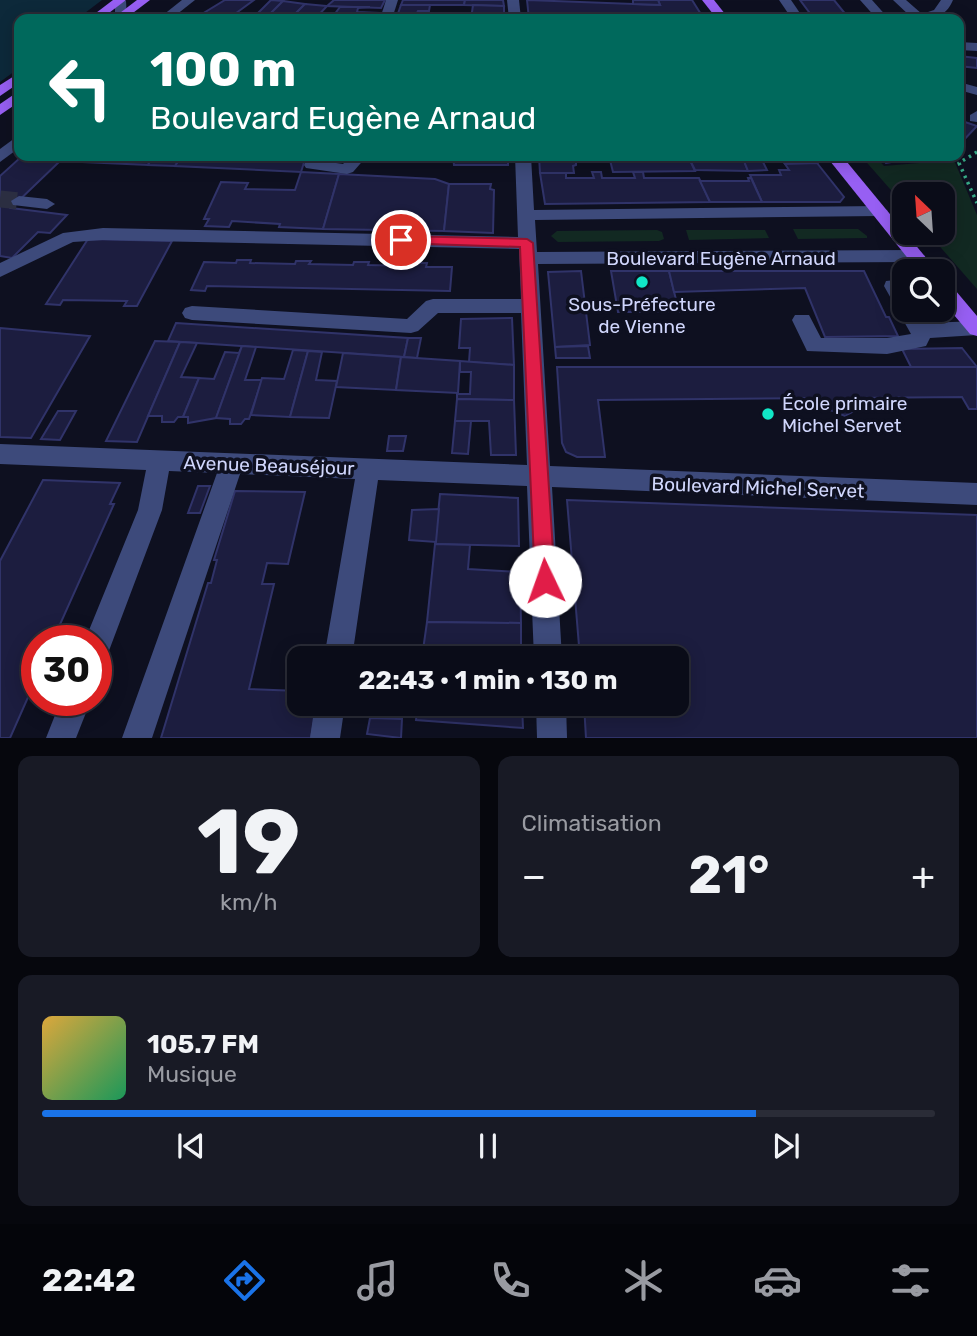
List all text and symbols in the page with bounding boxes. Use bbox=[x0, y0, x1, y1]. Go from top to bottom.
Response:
text: 100 m bbox=[150, 40, 296, 98]
icon: left bbox=[35, 42, 126, 133]
text: Boulevard Eugène Arnaud bbox=[150, 99, 536, 137]
north arrow bbox=[892, 182, 956, 245]
map controls bbox=[892, 182, 955, 322]
pin bbox=[371, 210, 431, 270]
icon: arrive bbox=[382, 221, 420, 259]
street label: Boulevard Eugène Arnaud bbox=[606, 247, 836, 270]
button: search bbox=[892, 259, 955, 322]
marker: Sous-Préfecture de Vienne bbox=[634, 274, 650, 290]
place label: Sous-Préfecture de Vienne bbox=[568, 293, 716, 338]
place label: École primaire Michel Servet bbox=[782, 392, 908, 437]
marker: École primaire Michel Servet bbox=[760, 406, 776, 422]
street label: Avenue Beauséjour bbox=[183, 451, 356, 480]
street label: Boulevard Michel Servet bbox=[651, 472, 865, 503]
position arrow bbox=[508, 544, 582, 618]
speed limit sign: 30 bbox=[21, 625, 112, 716]
text: 22:43 · 1 min · 130 m bbox=[358, 665, 618, 696]
text: 19 bbox=[197, 788, 301, 896]
text: Climatisation bbox=[522, 809, 662, 837]
text: 21° bbox=[688, 844, 769, 906]
text: − bbox=[522, 853, 546, 899]
text: + bbox=[911, 853, 935, 899]
text: km/h bbox=[220, 888, 277, 916]
text: 105.7 FM bbox=[147, 1029, 259, 1060]
text: Musique bbox=[147, 1060, 237, 1088]
icon: previous bbox=[172, 1127, 210, 1165]
icon: pause bbox=[469, 1127, 507, 1165]
icon: next bbox=[767, 1127, 805, 1165]
icon: directions bbox=[220, 1256, 269, 1305]
icon: music bbox=[353, 1256, 402, 1305]
icon: phone bbox=[486, 1256, 535, 1305]
icon: climate bbox=[619, 1256, 668, 1305]
icon: car bbox=[753, 1256, 802, 1305]
icon: filters bbox=[886, 1256, 935, 1305]
text: 22:42 bbox=[42, 1261, 136, 1299]

